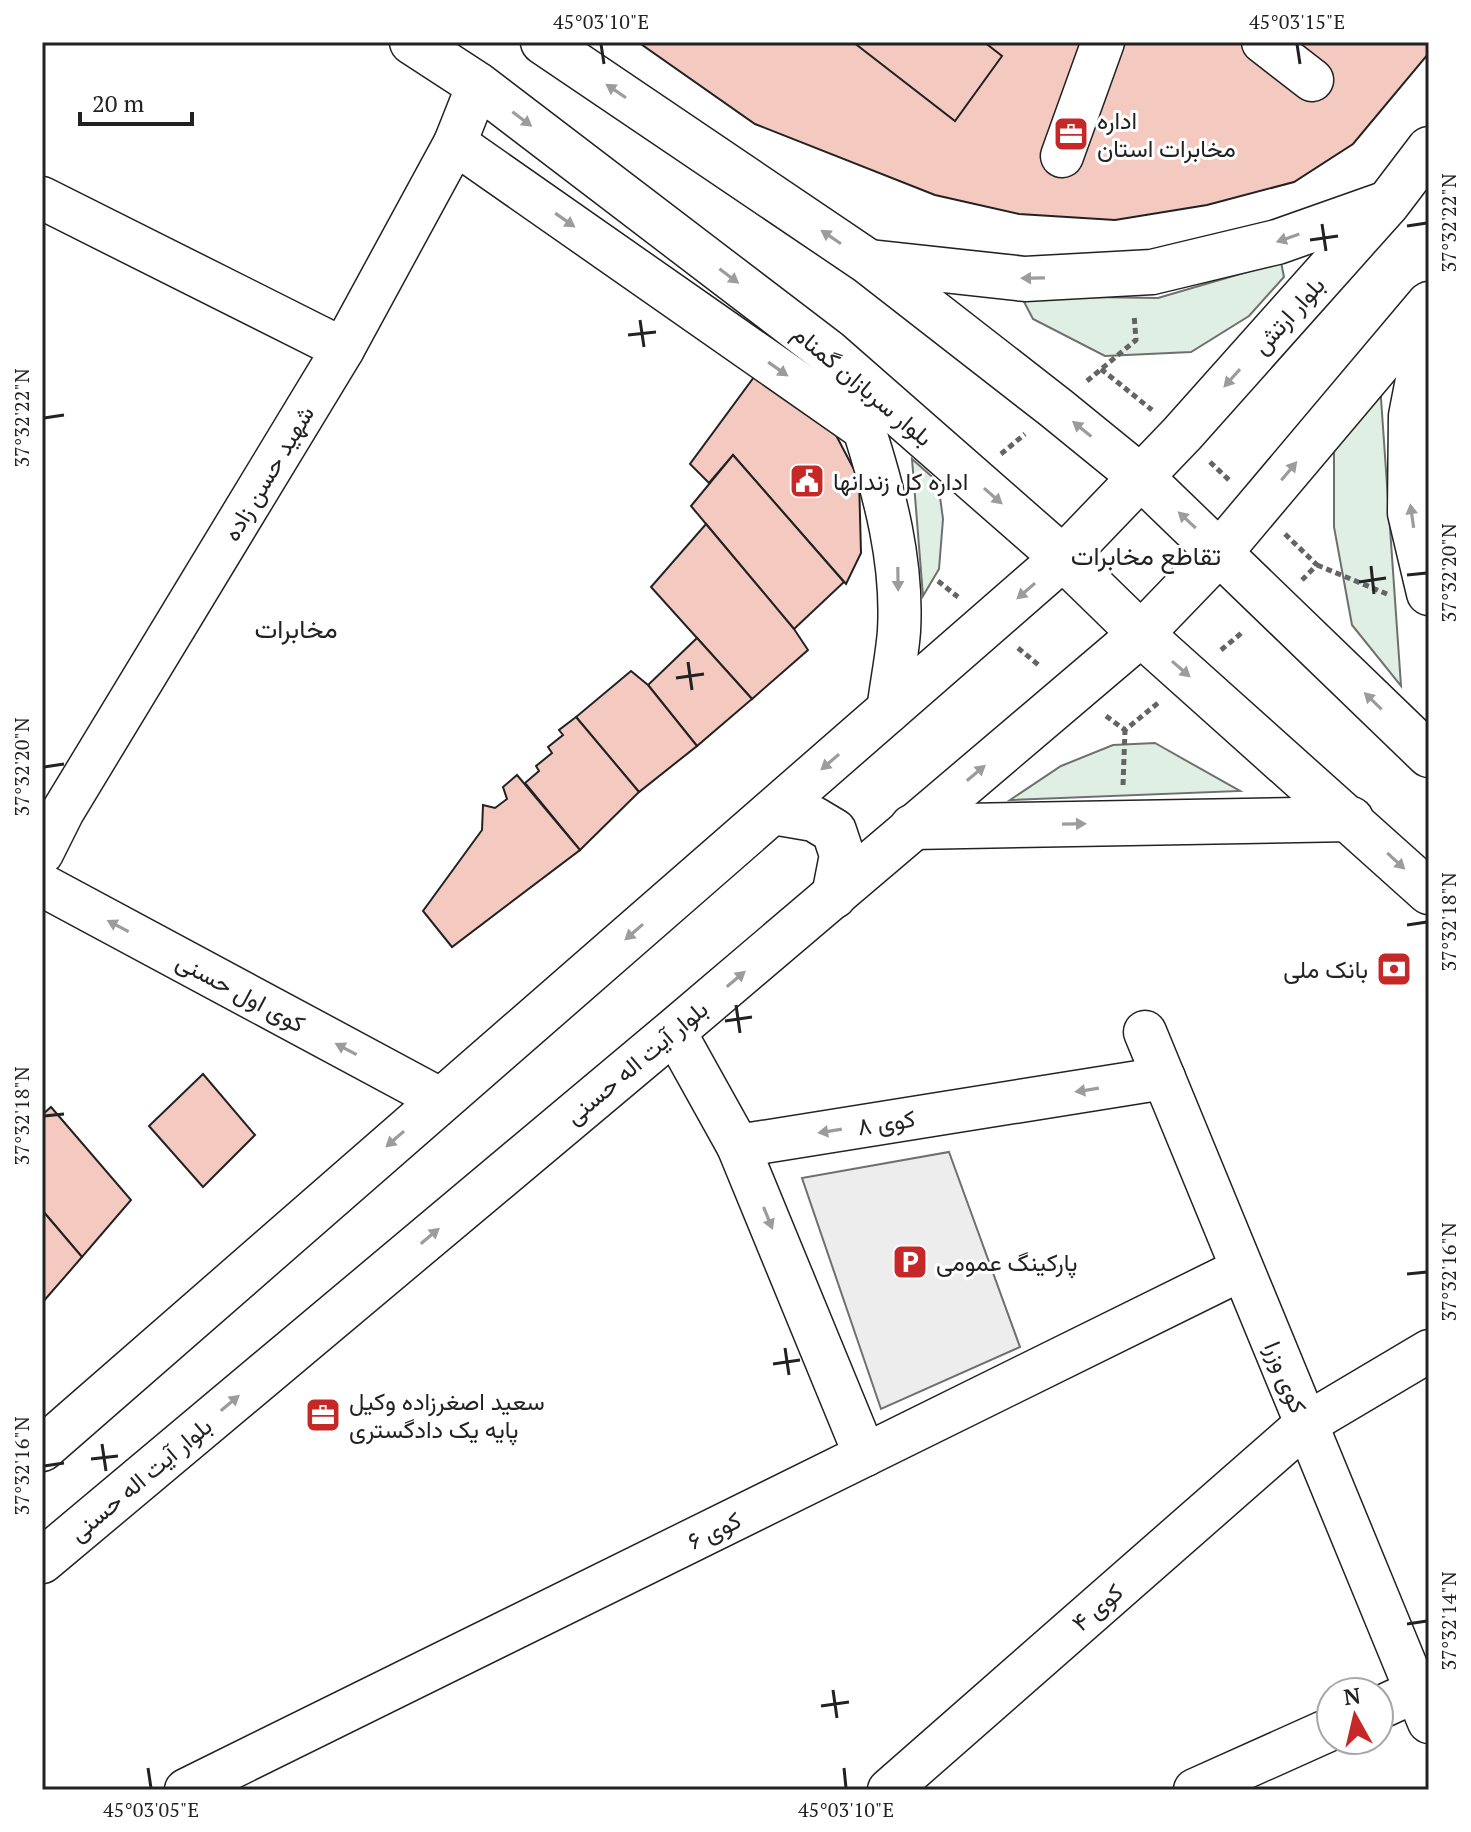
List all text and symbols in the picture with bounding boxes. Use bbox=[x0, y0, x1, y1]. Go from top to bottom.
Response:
text: 45°03'10"E bbox=[553, 8, 649, 35]
text: 45°03'15"E bbox=[1249, 8, 1345, 35]
scale bar bbox=[80, 76, 192, 126]
one-way arrow bbox=[605, 84, 626, 99]
text: 20 m bbox=[92, 87, 144, 119]
place label: اداره مخابرات استان bbox=[1097, 104, 1236, 164]
one-way arrow bbox=[512, 110, 532, 126]
office icon: اداره مخابرات استان bbox=[1052, 115, 1090, 153]
text: 37°32'22"N bbox=[1435, 173, 1462, 273]
one-way arrow bbox=[554, 212, 575, 227]
one-way arrow bbox=[820, 230, 842, 244]
one-way arrow bbox=[1276, 232, 1300, 244]
one-way arrow bbox=[719, 268, 739, 284]
street label: بلوار ارتش bbox=[1245, 269, 1331, 361]
one-way arrow bbox=[1020, 272, 1045, 285]
street label: بلوار سربازان گمنام bbox=[786, 317, 940, 454]
one-way arrow bbox=[767, 361, 788, 376]
text: 37°32'22"N bbox=[8, 368, 35, 468]
one-way arrow bbox=[1223, 368, 1241, 387]
street label: شهید حسن زاده bbox=[215, 399, 321, 547]
one-way arrow bbox=[1072, 421, 1092, 438]
one-way arrow bbox=[1280, 461, 1297, 481]
public building icon: اداره کل زندانها bbox=[788, 462, 826, 500]
place label: اداره کل زندانها bbox=[833, 465, 968, 497]
one-way arrow bbox=[983, 487, 1003, 504]
one-way arrow bbox=[1405, 504, 1418, 529]
one-way arrow bbox=[1177, 511, 1196, 529]
text: 37°32'20"N bbox=[1435, 523, 1462, 623]
district label: تقاطع مخابرات bbox=[1071, 538, 1221, 574]
one-way arrow bbox=[891, 567, 904, 592]
one-way arrow bbox=[1016, 581, 1035, 599]
district label: مخابرات bbox=[254, 611, 338, 645]
one-way arrow bbox=[1170, 660, 1190, 677]
one-way arrow bbox=[1364, 692, 1383, 711]
text: 37°32'20"N bbox=[8, 717, 35, 817]
one-way arrow bbox=[821, 753, 841, 770]
one-way arrow bbox=[965, 765, 985, 782]
one-way arrow bbox=[1062, 818, 1087, 830]
one-way arrow bbox=[1386, 851, 1405, 869]
text: 37°32'18"N bbox=[1435, 872, 1462, 972]
one-way arrow bbox=[106, 919, 129, 933]
one-way arrow bbox=[624, 923, 644, 940]
street label: کوی اول حسنی bbox=[171, 945, 311, 1039]
bank icon: بانک ملى bbox=[1375, 950, 1413, 988]
place label: بانک ملى bbox=[1283, 953, 1368, 985]
one-way arrow bbox=[725, 971, 745, 988]
street label: بلوار آیت اله حسنی bbox=[558, 993, 714, 1131]
one-way arrow bbox=[335, 1043, 358, 1056]
text: 37°32'18"N bbox=[8, 1066, 35, 1166]
one-way arrow bbox=[1074, 1085, 1099, 1097]
street label: کوی ۸ bbox=[855, 1102, 917, 1142]
one-way arrow bbox=[817, 1125, 842, 1138]
one-way arrow bbox=[385, 1130, 405, 1147]
one-way arrow bbox=[761, 1206, 774, 1230]
text: 37°32'16"N bbox=[1435, 1222, 1462, 1322]
one-way arrow bbox=[419, 1228, 439, 1245]
parking icon: پارکینگ عمومی bbox=[891, 1243, 929, 1281]
place label: پارکینگ عمومی bbox=[936, 1246, 1077, 1279]
street label: کوی وزرا bbox=[1257, 1336, 1315, 1418]
place label: سعید اصغرزاده وکیل پایه یک دادگستری bbox=[349, 1385, 545, 1446]
one-way arrow bbox=[220, 1395, 240, 1412]
office icon: سعید اصغرزاده وکیل پایه یک دادگستری bbox=[304, 1396, 342, 1434]
street label: بلوار آیت اله حسنی bbox=[62, 1410, 218, 1548]
text: 37°32'16"N bbox=[8, 1416, 35, 1516]
street label: کوی ۶ bbox=[682, 1503, 746, 1557]
text: 37°32'14"N bbox=[1435, 1571, 1462, 1671]
street label: کوی ۴ bbox=[1065, 1576, 1129, 1638]
north arrow bbox=[1315, 1676, 1395, 1756]
text: N bbox=[1342, 1680, 1363, 1711]
text: 45°03'05"E bbox=[103, 1796, 199, 1823]
text: 45°03'10"E bbox=[798, 1796, 894, 1823]

